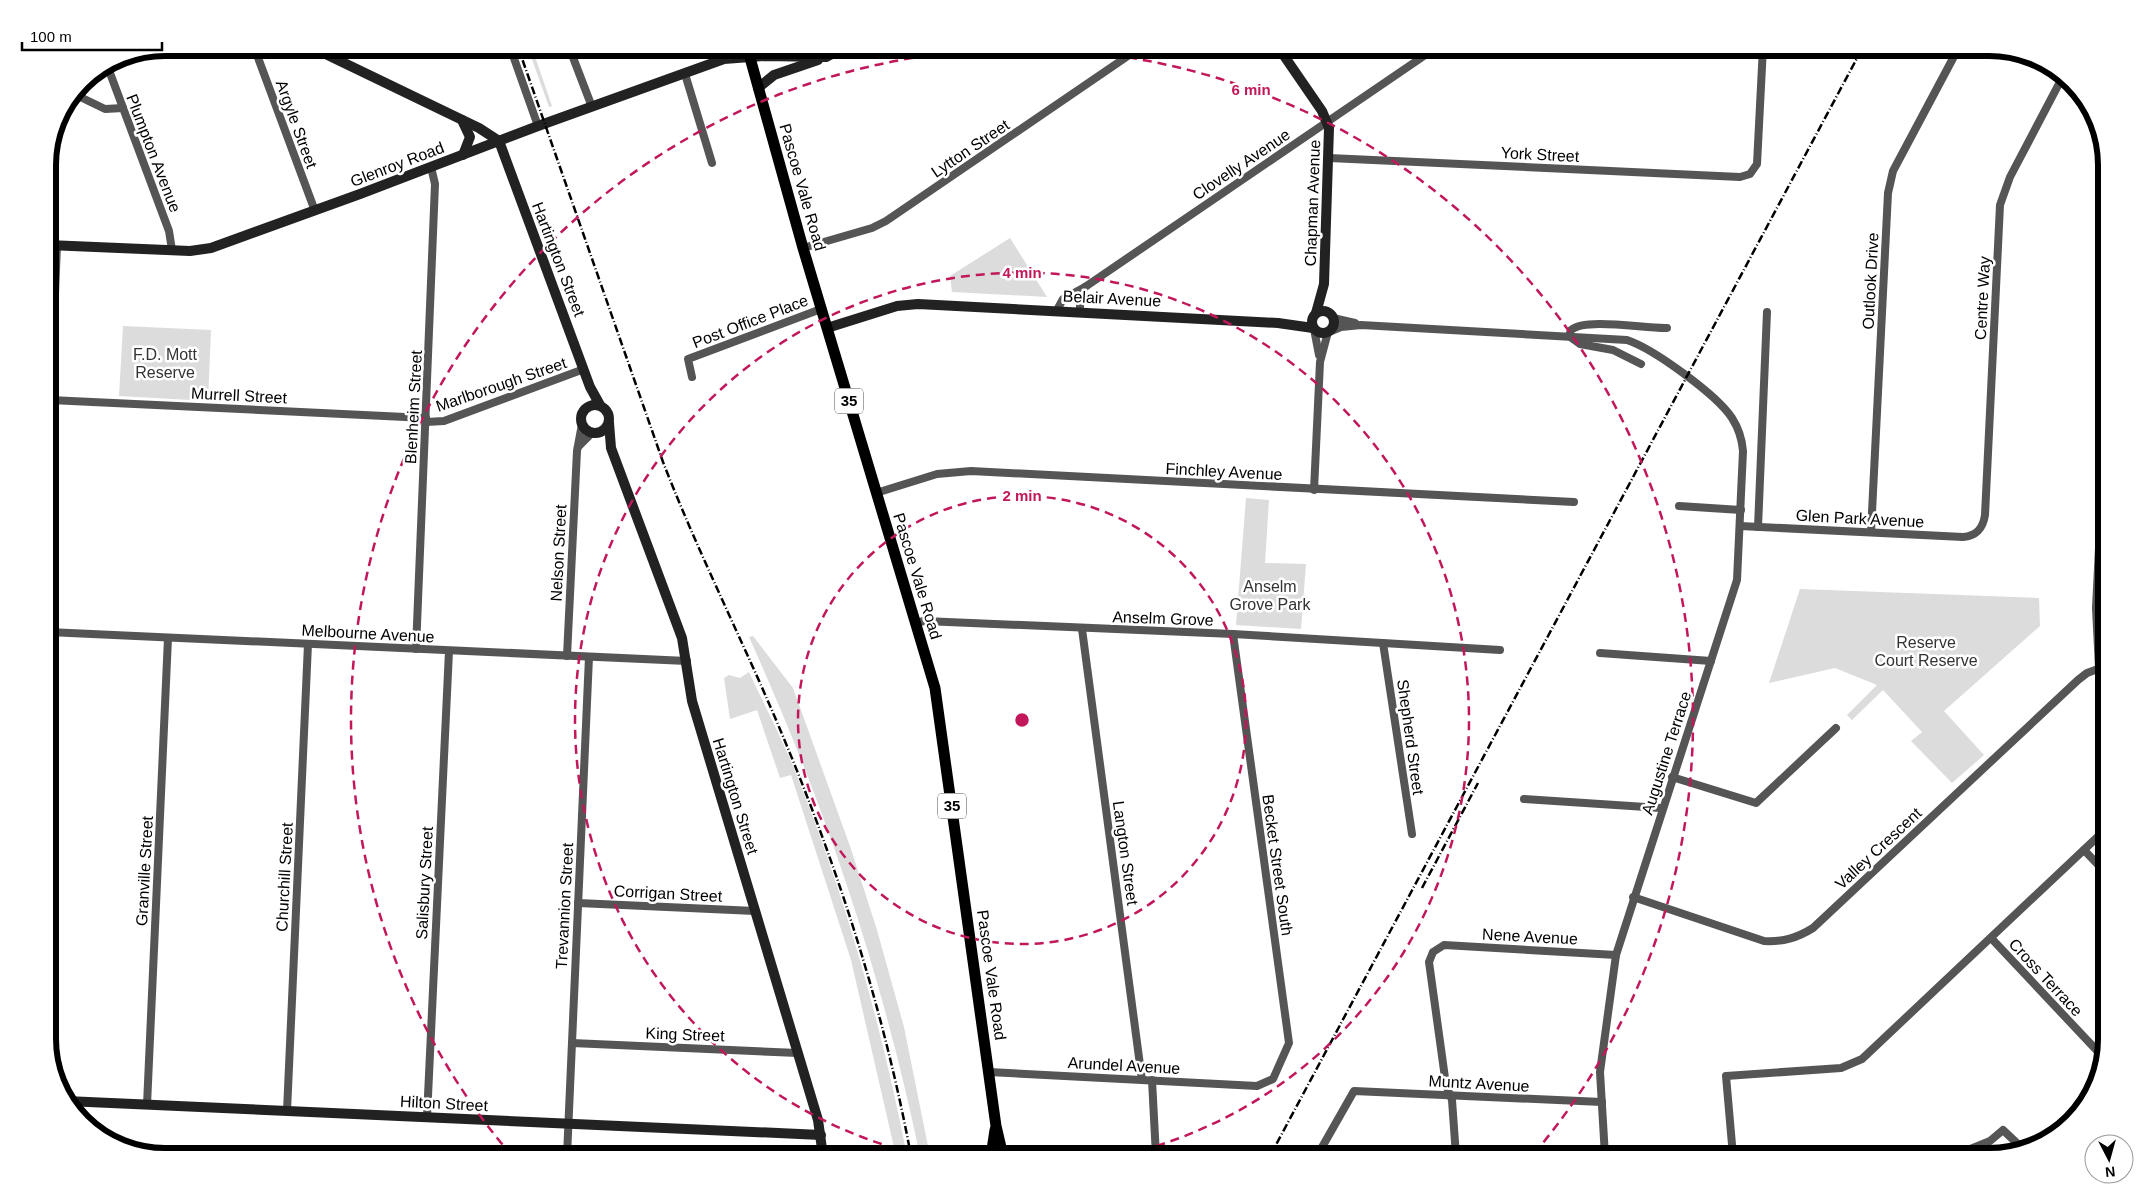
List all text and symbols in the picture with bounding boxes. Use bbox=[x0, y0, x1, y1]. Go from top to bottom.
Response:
scale bar bbox=[22, 20, 162, 52]
text: 100 m bbox=[30, 28, 72, 45]
street label: Argyle Street bbox=[273, 78, 321, 171]
text: 6 min bbox=[1231, 81, 1271, 98]
street label: Plumpton Avenue bbox=[123, 92, 184, 215]
street label: Lytton Street bbox=[928, 116, 1013, 181]
street label: Pascoe Vale Road bbox=[776, 122, 829, 253]
street label: Clovelly Avenue bbox=[1189, 126, 1293, 203]
street label: Glenroy Road bbox=[348, 139, 446, 190]
street label: Chapman Avenue bbox=[1302, 139, 1323, 267]
street label: York Street bbox=[1500, 144, 1580, 165]
street label: Hartington Street bbox=[529, 200, 588, 319]
street label: Outlook Drive bbox=[1859, 232, 1882, 330]
street label: Centre Way bbox=[1972, 256, 1993, 340]
text: 4 min bbox=[1002, 264, 1042, 281]
street label: Belair Avenue bbox=[1062, 287, 1162, 310]
street label: Post Office Place bbox=[690, 292, 810, 351]
park label: F.D. Mott Reserve bbox=[133, 346, 198, 381]
street label: Blenheim Street bbox=[402, 349, 425, 464]
street label: Marlborough Street bbox=[434, 354, 569, 415]
street label: Murrell Street bbox=[191, 384, 288, 407]
road number: 35 bbox=[835, 388, 863, 414]
street label: Finchley Avenue bbox=[1165, 460, 1283, 483]
text: 2 min bbox=[1002, 487, 1042, 504]
street label: Nelson Street bbox=[547, 504, 570, 602]
street label: Glen Park Avenue bbox=[1795, 507, 1925, 530]
street label: Pascoe Vale Road bbox=[890, 511, 945, 641]
park label: Anselm Grove Park bbox=[1230, 578, 1311, 613]
street label: Anselm Grove bbox=[1112, 608, 1214, 629]
street label: Melbourne Avenue bbox=[301, 622, 435, 645]
park label: Reserve Court Reserve bbox=[1874, 634, 1978, 669]
street label: Shepherd Street bbox=[1394, 678, 1427, 796]
street label: Augustine Terrace bbox=[1639, 689, 1694, 817]
centre of rings bbox=[1013, 711, 1031, 729]
street label: Hartington Street bbox=[710, 736, 761, 857]
street label: Becket Street South bbox=[1259, 793, 1296, 937]
road number: 35 bbox=[938, 794, 966, 818]
street label: Langton Street bbox=[1110, 800, 1141, 907]
street label: Valley Crescent bbox=[1832, 804, 1925, 892]
street label: Granville Street bbox=[133, 815, 156, 927]
street label: Churchill Street bbox=[273, 821, 296, 932]
street label: Salisbury Street bbox=[413, 826, 436, 940]
street label: Trevannion Street bbox=[553, 842, 576, 970]
street label: Corrigan Street bbox=[613, 882, 723, 905]
street label: Pascoe Vale Road bbox=[974, 909, 1009, 1041]
street label: Nene Avenue bbox=[1482, 926, 1578, 947]
street label: Cross Terrace bbox=[2006, 935, 2086, 1020]
street label: King Street bbox=[645, 1025, 725, 1044]
street label: Arundel Avenue bbox=[1067, 1054, 1181, 1077]
street label: Muntz Avenue bbox=[1428, 1072, 1530, 1095]
street label: Hilton Street bbox=[400, 1093, 489, 1114]
north arrow bbox=[2084, 1134, 2134, 1184]
text: N bbox=[2104, 1163, 2116, 1180]

